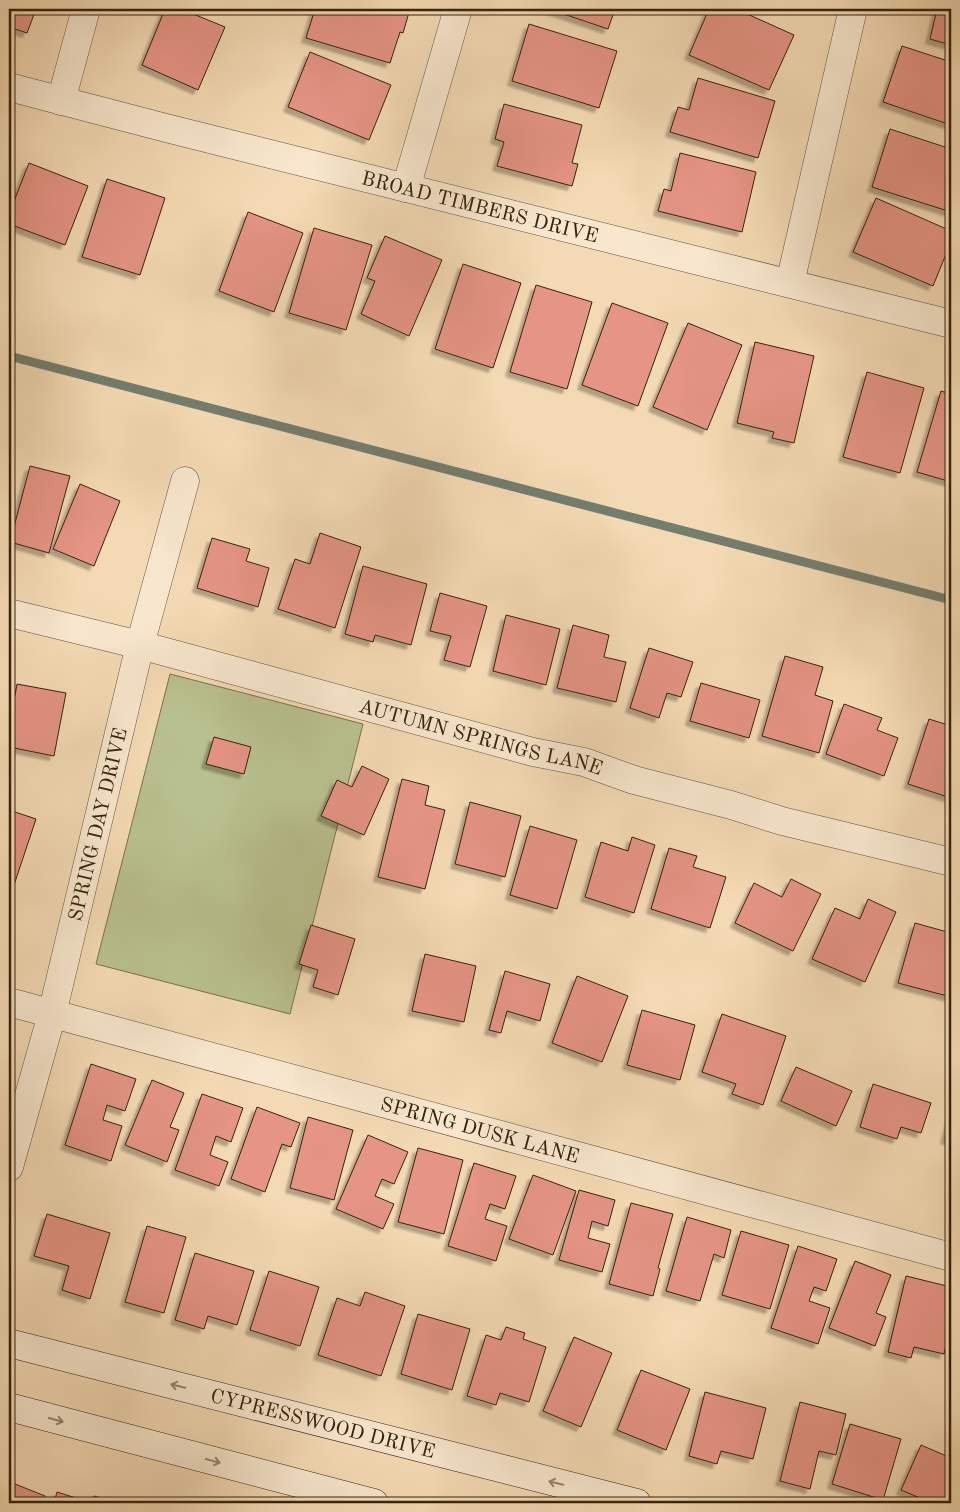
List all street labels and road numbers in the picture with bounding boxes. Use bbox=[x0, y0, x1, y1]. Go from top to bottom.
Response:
street label: BROAD TIMBERS DRIVE bbox=[359, 169, 600, 248]
street label: AUTUMN SPRINGS LANE bbox=[357, 697, 605, 780]
street label: SPRING DAY DRIVE bbox=[66, 726, 132, 923]
street label: SPRING DUSK LANE bbox=[378, 1095, 581, 1168]
street label: CYPRESSWOOD DRIVE bbox=[208, 1387, 437, 1463]

